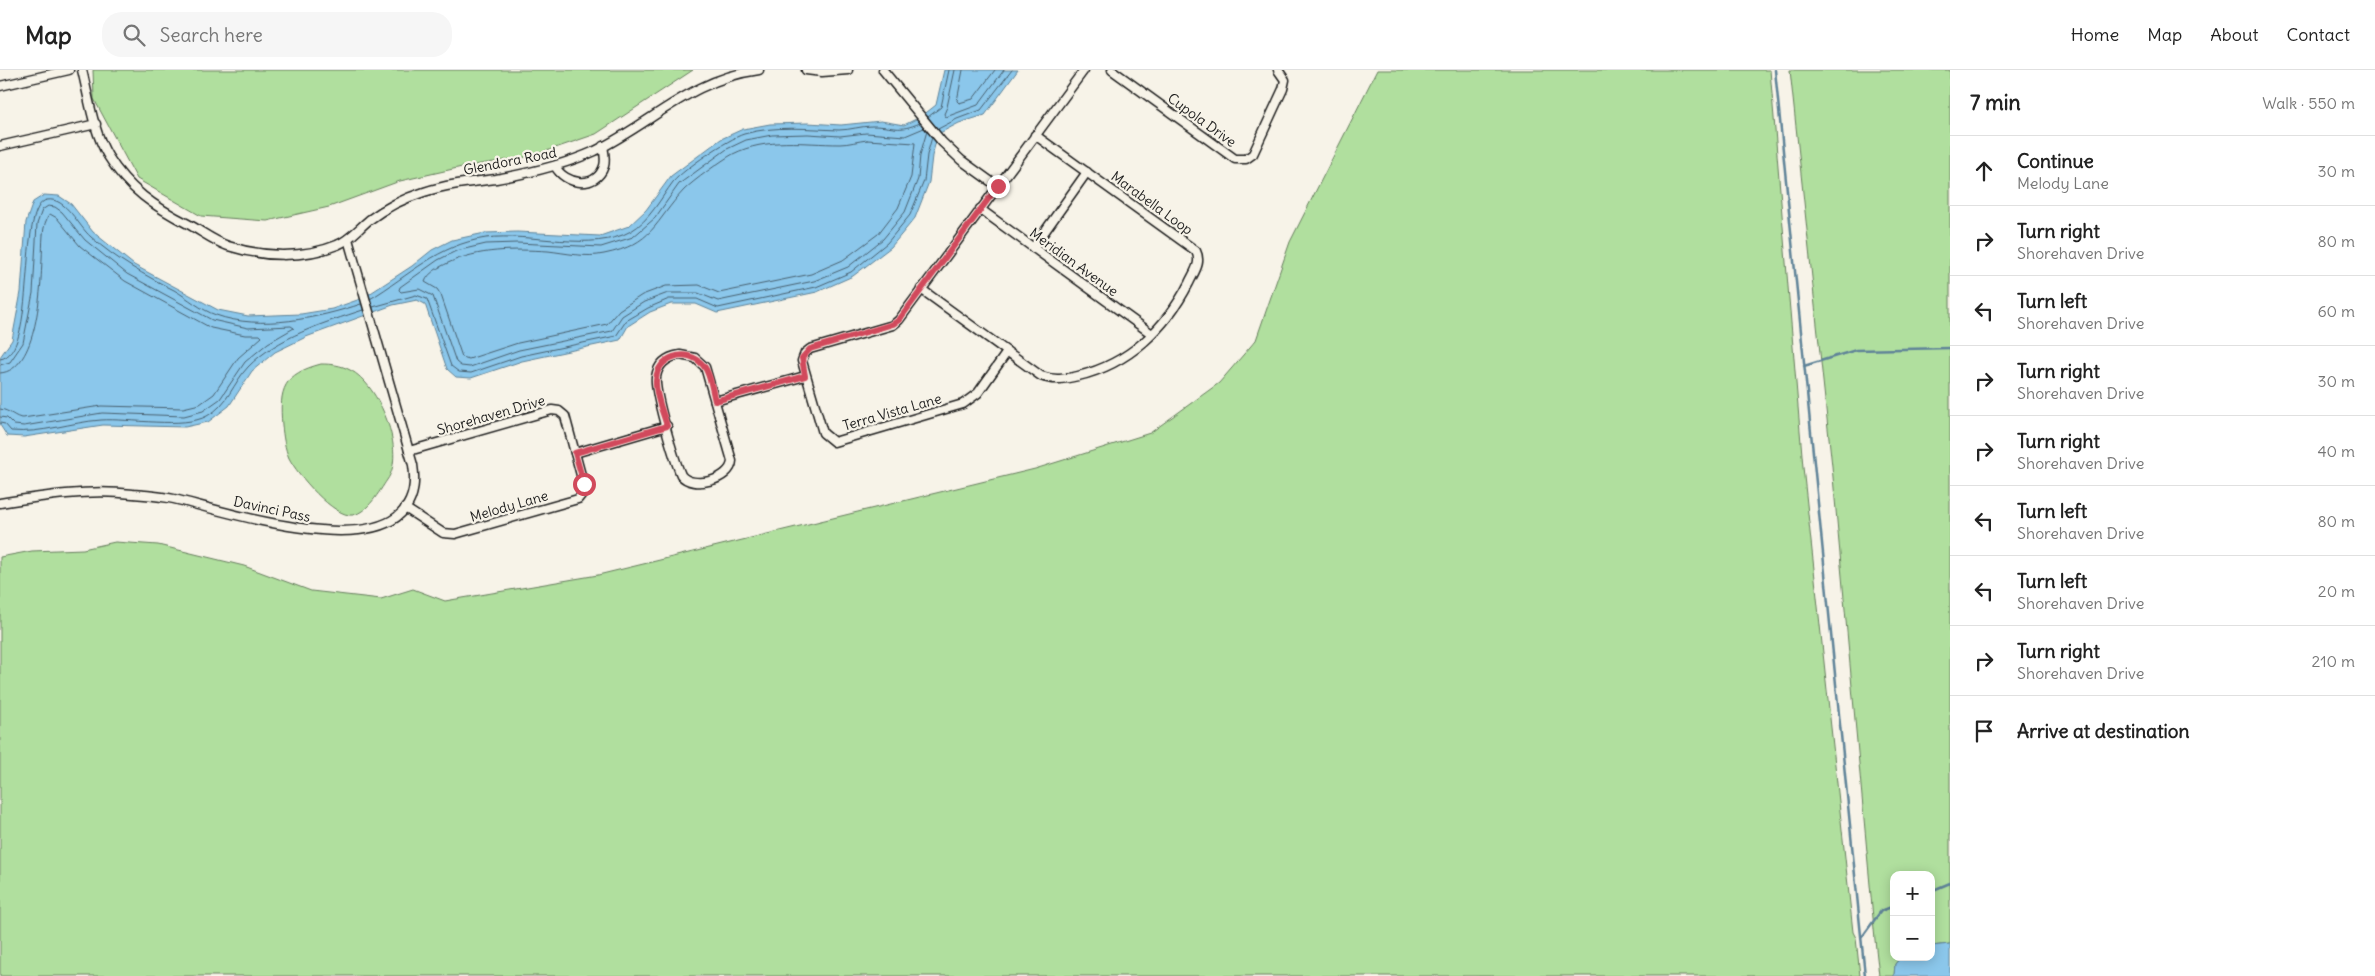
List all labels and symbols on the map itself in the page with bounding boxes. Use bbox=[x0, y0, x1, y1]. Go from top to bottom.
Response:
street label: Cupola Drive bbox=[1164, 89, 1240, 151]
street label: Glendora Road bbox=[462, 143, 558, 179]
street label: Marabella Loop bbox=[1108, 167, 1196, 239]
route end bbox=[987, 175, 1010, 198]
street label: Meridian Avenue bbox=[1026, 224, 1122, 300]
street label: Terra Vista Lane bbox=[841, 389, 943, 435]
street label: Shorehaven Drive bbox=[435, 391, 547, 439]
route start bbox=[573, 473, 596, 496]
street label: Melody Lane bbox=[468, 486, 550, 526]
street label: Davinci Pass bbox=[232, 492, 312, 526]

